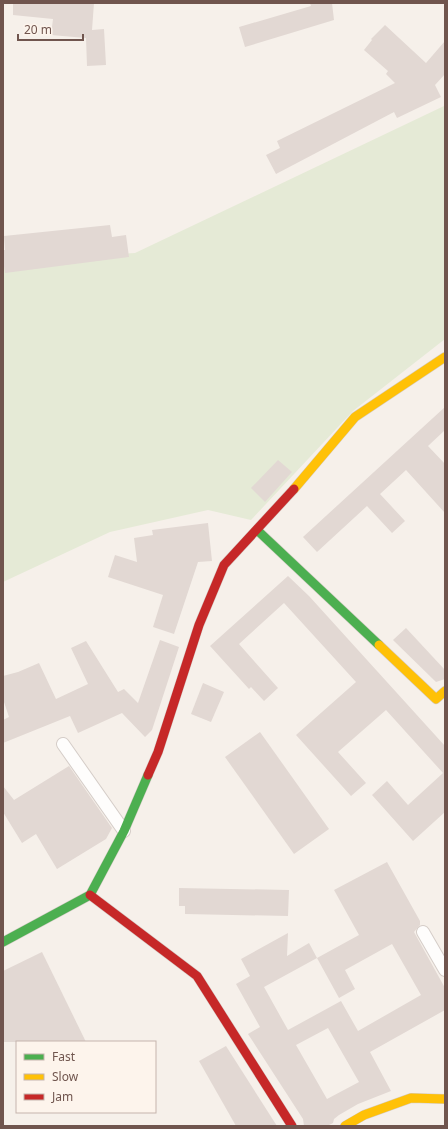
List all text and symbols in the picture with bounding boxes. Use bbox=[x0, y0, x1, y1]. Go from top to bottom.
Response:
scale bar bbox=[18, 16, 83, 42]
text: 20 m bbox=[24, 21, 52, 38]
legend bbox=[16, 1041, 156, 1113]
text: Fast bbox=[52, 1048, 76, 1065]
text: Slow bbox=[52, 1068, 79, 1085]
text: Jam bbox=[51, 1088, 73, 1105]

